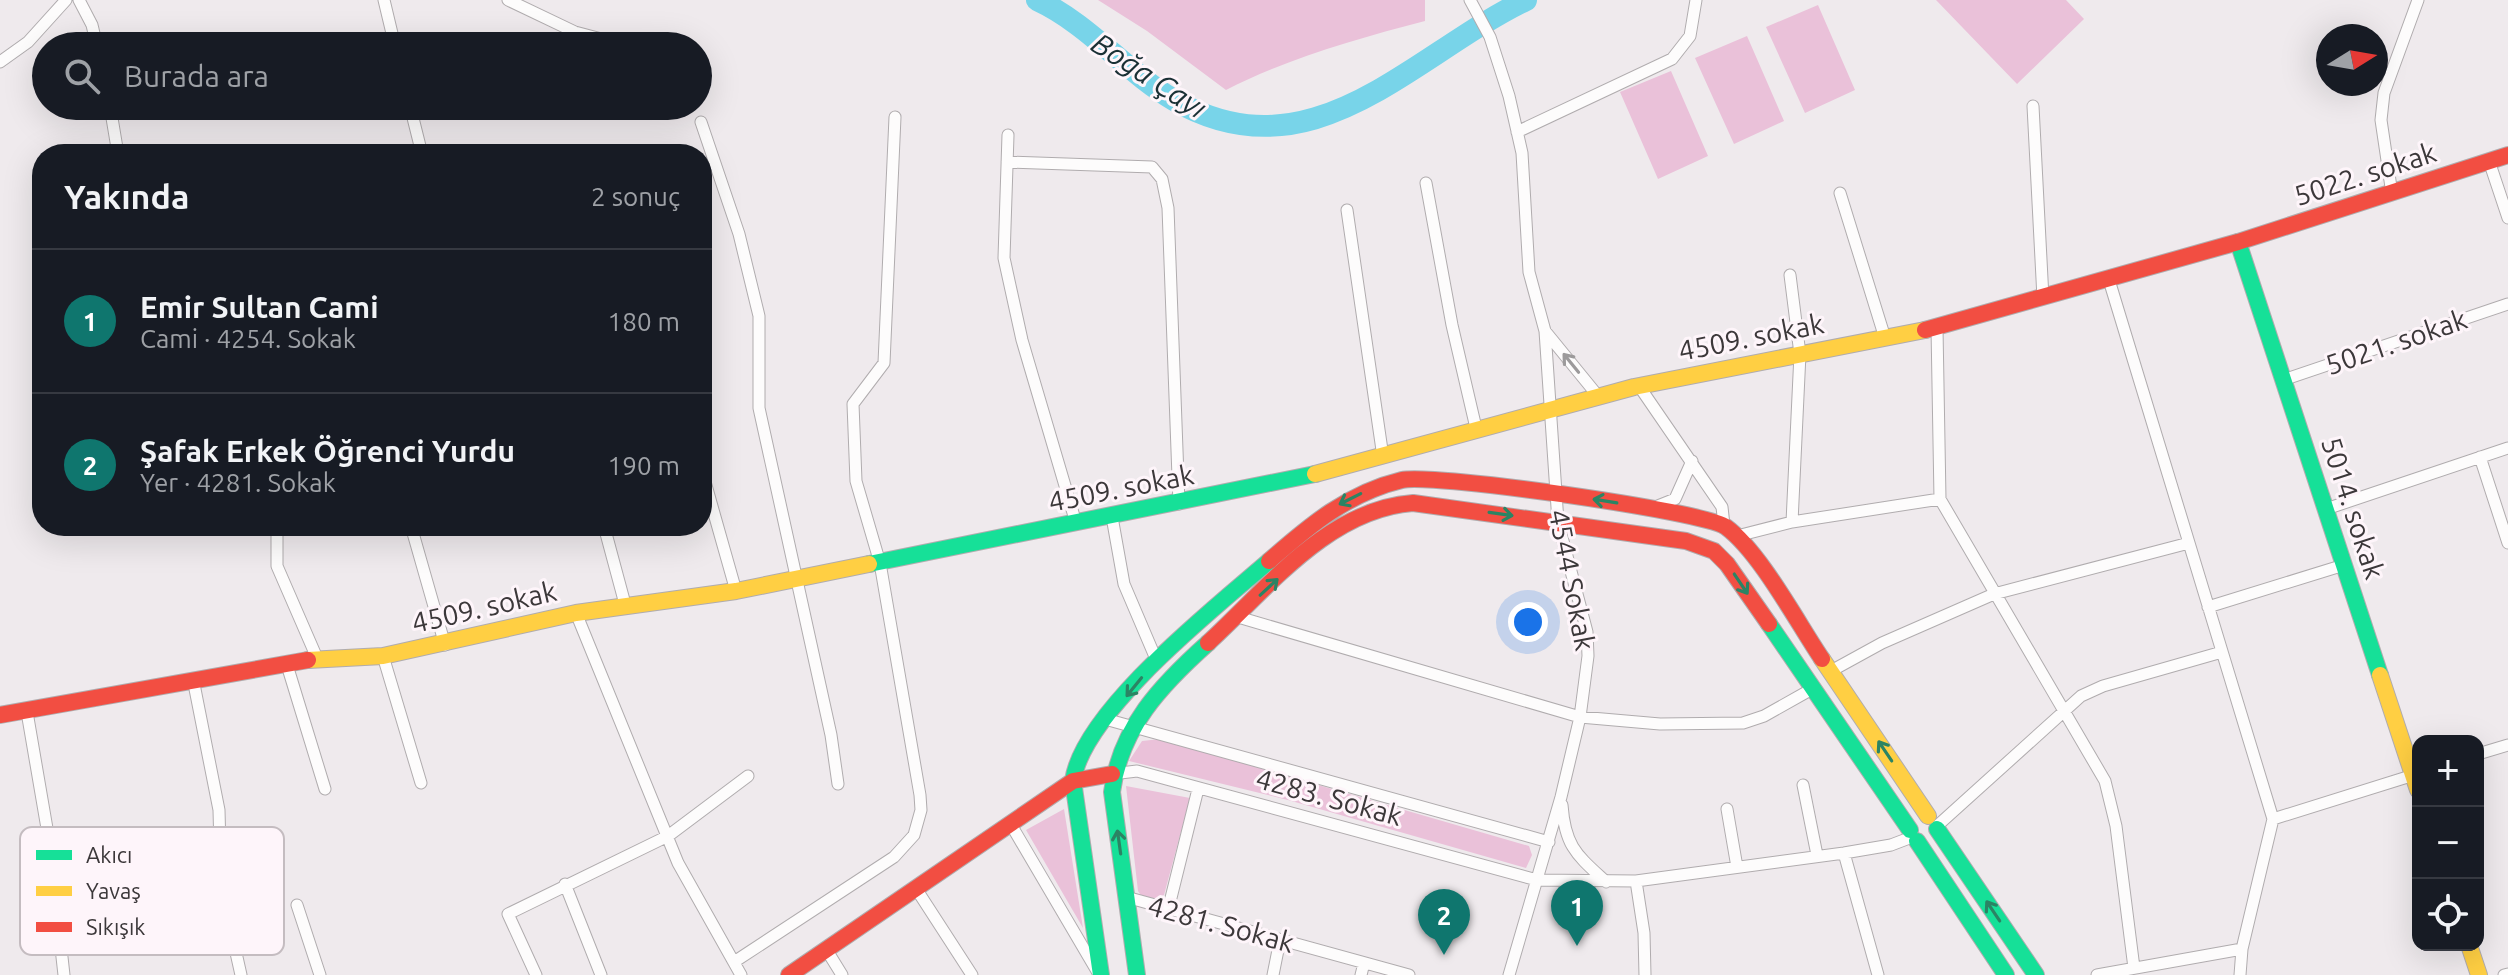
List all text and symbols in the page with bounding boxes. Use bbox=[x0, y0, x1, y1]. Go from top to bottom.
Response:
north arrow bbox=[2316, 24, 2388, 96]
water label: Boğa Çayı bbox=[1086, 26, 1213, 125]
search box bbox=[32, 32, 712, 120]
icon: search bbox=[60, 54, 104, 98]
text: Burada ara bbox=[124, 59, 269, 93]
street label: 5022. sokak bbox=[2290, 136, 2440, 211]
text: Yakında bbox=[64, 177, 189, 215]
text: 2 sonuç bbox=[591, 182, 680, 211]
text: Emir Sultan Cami bbox=[140, 290, 378, 324]
street label: 5021. sokak bbox=[2321, 303, 2471, 380]
text: 1 bbox=[83, 307, 97, 336]
text: 180 m bbox=[608, 307, 680, 336]
street label: 4509. sokak bbox=[1675, 307, 1826, 366]
text: Cami · 4254. Sokak bbox=[140, 324, 356, 353]
one-way arrow bbox=[1563, 353, 1580, 374]
street label: 5014. sokak bbox=[2316, 433, 2391, 583]
text: Şafak Erkek Öğrenci Yurdu bbox=[140, 434, 515, 468]
text: 2 bbox=[83, 451, 97, 480]
text: 190 m bbox=[608, 451, 680, 480]
street label: 4509. sokak bbox=[1045, 458, 1196, 517]
text: Yer · 4281. Sokak bbox=[140, 468, 336, 497]
one-way arrow bbox=[1339, 492, 1363, 507]
one-way arrow bbox=[1593, 493, 1618, 508]
one-way arrow bbox=[1487, 507, 1514, 522]
street label: 4544 Sokak bbox=[1544, 507, 1601, 653]
one-way arrow bbox=[1733, 573, 1749, 595]
street label: 4509. sokak bbox=[408, 575, 559, 638]
one-way arrow bbox=[1259, 578, 1279, 597]
your location bbox=[1508, 602, 1548, 642]
one-way arrow bbox=[1125, 676, 1143, 697]
map controls bbox=[2412, 735, 2484, 951]
button: + bbox=[2412, 735, 2484, 807]
one-way arrow bbox=[1877, 741, 1893, 763]
street label: 4283. Sokak bbox=[1253, 762, 1406, 831]
button: − bbox=[2412, 807, 2484, 879]
legend bbox=[20, 827, 284, 955]
one-way arrow bbox=[1111, 830, 1126, 855]
text: Akıcı bbox=[86, 842, 132, 867]
text: Yavaş bbox=[86, 878, 141, 903]
button: locate bbox=[2412, 879, 2484, 951]
pin: 1 bbox=[1551, 880, 1603, 946]
street label: 4281. Sokak bbox=[1145, 889, 1298, 958]
pin: 2 bbox=[1418, 889, 1470, 955]
one-way arrow bbox=[1984, 900, 2001, 922]
text: Sıkışık bbox=[86, 914, 145, 939]

